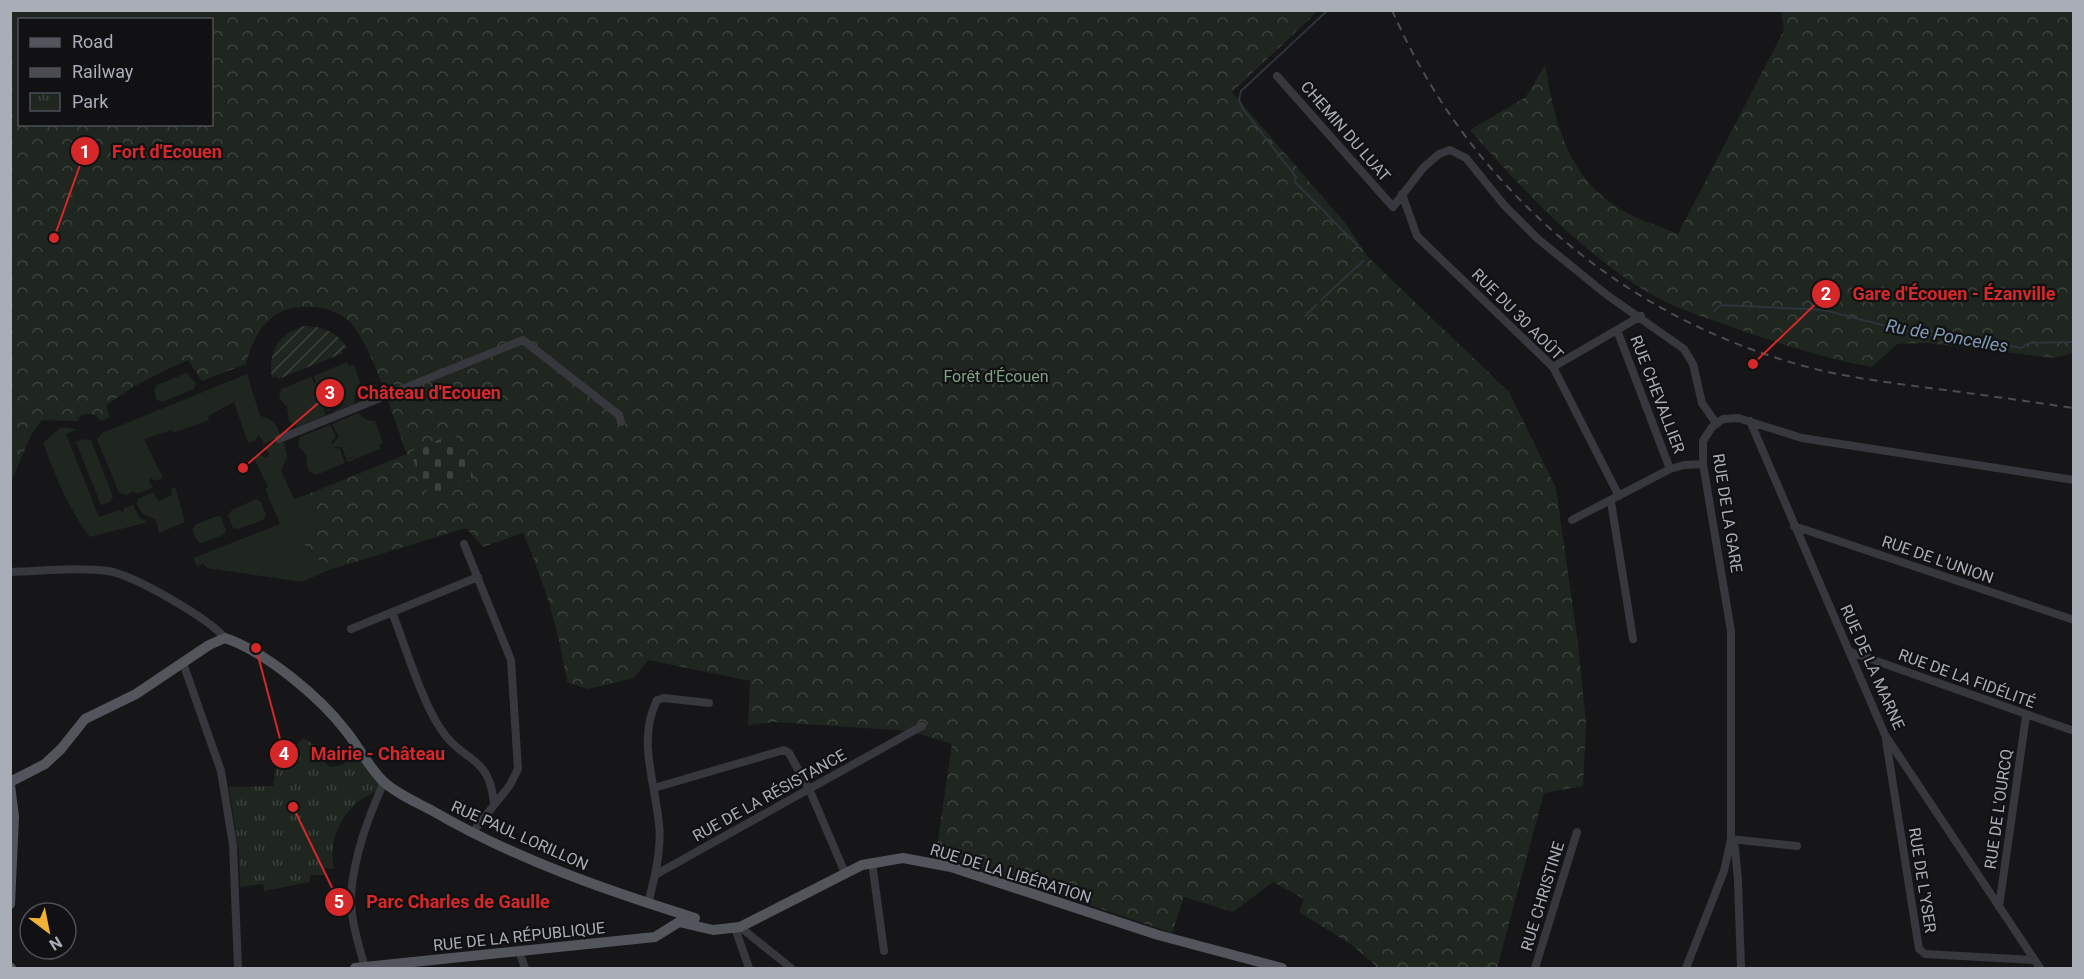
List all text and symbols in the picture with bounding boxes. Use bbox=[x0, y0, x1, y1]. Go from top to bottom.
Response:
legend bbox=[18, 18, 213, 126]
text: Road bbox=[72, 31, 113, 52]
text: Railway bbox=[72, 61, 134, 82]
street label: CHEMIN DU LUAT bbox=[1297, 77, 1395, 186]
text: Park bbox=[72, 91, 109, 112]
callout: Fort d'Ecouen bbox=[70, 133, 234, 169]
text: 1 bbox=[80, 141, 90, 162]
text: Fort d'Ecouen bbox=[112, 141, 222, 162]
street label: RUE DU 30 AOÛT bbox=[1468, 265, 1568, 364]
callout: Gare d'Écouen - Ézanville bbox=[1811, 276, 2068, 312]
text: 2 bbox=[1821, 283, 1831, 304]
text: Gare d'Écouen - Ézanville bbox=[1852, 283, 2056, 304]
water label: Ru de Poncelles bbox=[1884, 314, 2010, 357]
street label: RUE CHEVALLIER bbox=[1626, 333, 1689, 456]
park label: Forêt d'Écouen bbox=[943, 367, 1049, 386]
callout: Château d'Ecouen bbox=[315, 375, 513, 411]
text: 3 bbox=[325, 382, 335, 403]
text: Château d'Ecouen bbox=[357, 382, 501, 403]
street label: RUE DE LA GARE bbox=[1709, 452, 1746, 574]
street label: RUE DE L'UNION bbox=[1880, 531, 1996, 587]
street label: RUE DE LA MARNE bbox=[1836, 602, 1909, 733]
street label: RUE DE LA FIDÉLITÉ bbox=[1896, 645, 2038, 712]
callout: Mairie - Château bbox=[269, 736, 457, 772]
text: 4 bbox=[279, 743, 289, 764]
text: Mairie - Château bbox=[311, 743, 445, 764]
street label: RUE DE LA RÉSISTANCE bbox=[689, 745, 849, 846]
street label: RUE DE L'OURCQ bbox=[1981, 748, 2016, 870]
street label: RUE PAUL LORILLON bbox=[448, 797, 591, 874]
street label: RUE DE L'YSER bbox=[1905, 826, 1940, 934]
street label: RUE CHRISTINE bbox=[1517, 839, 1568, 953]
street label: RUE DE LA LIBÉRATION bbox=[928, 840, 1094, 907]
callout: Parc Charles de Gaulle bbox=[324, 884, 562, 920]
text: 5 bbox=[334, 891, 344, 912]
text: Parc Charles de Gaulle bbox=[366, 891, 550, 912]
north arrow bbox=[18, 901, 78, 961]
street label: RUE DE LA RÉPUBLIQUE bbox=[432, 918, 606, 955]
text: N bbox=[46, 932, 66, 954]

